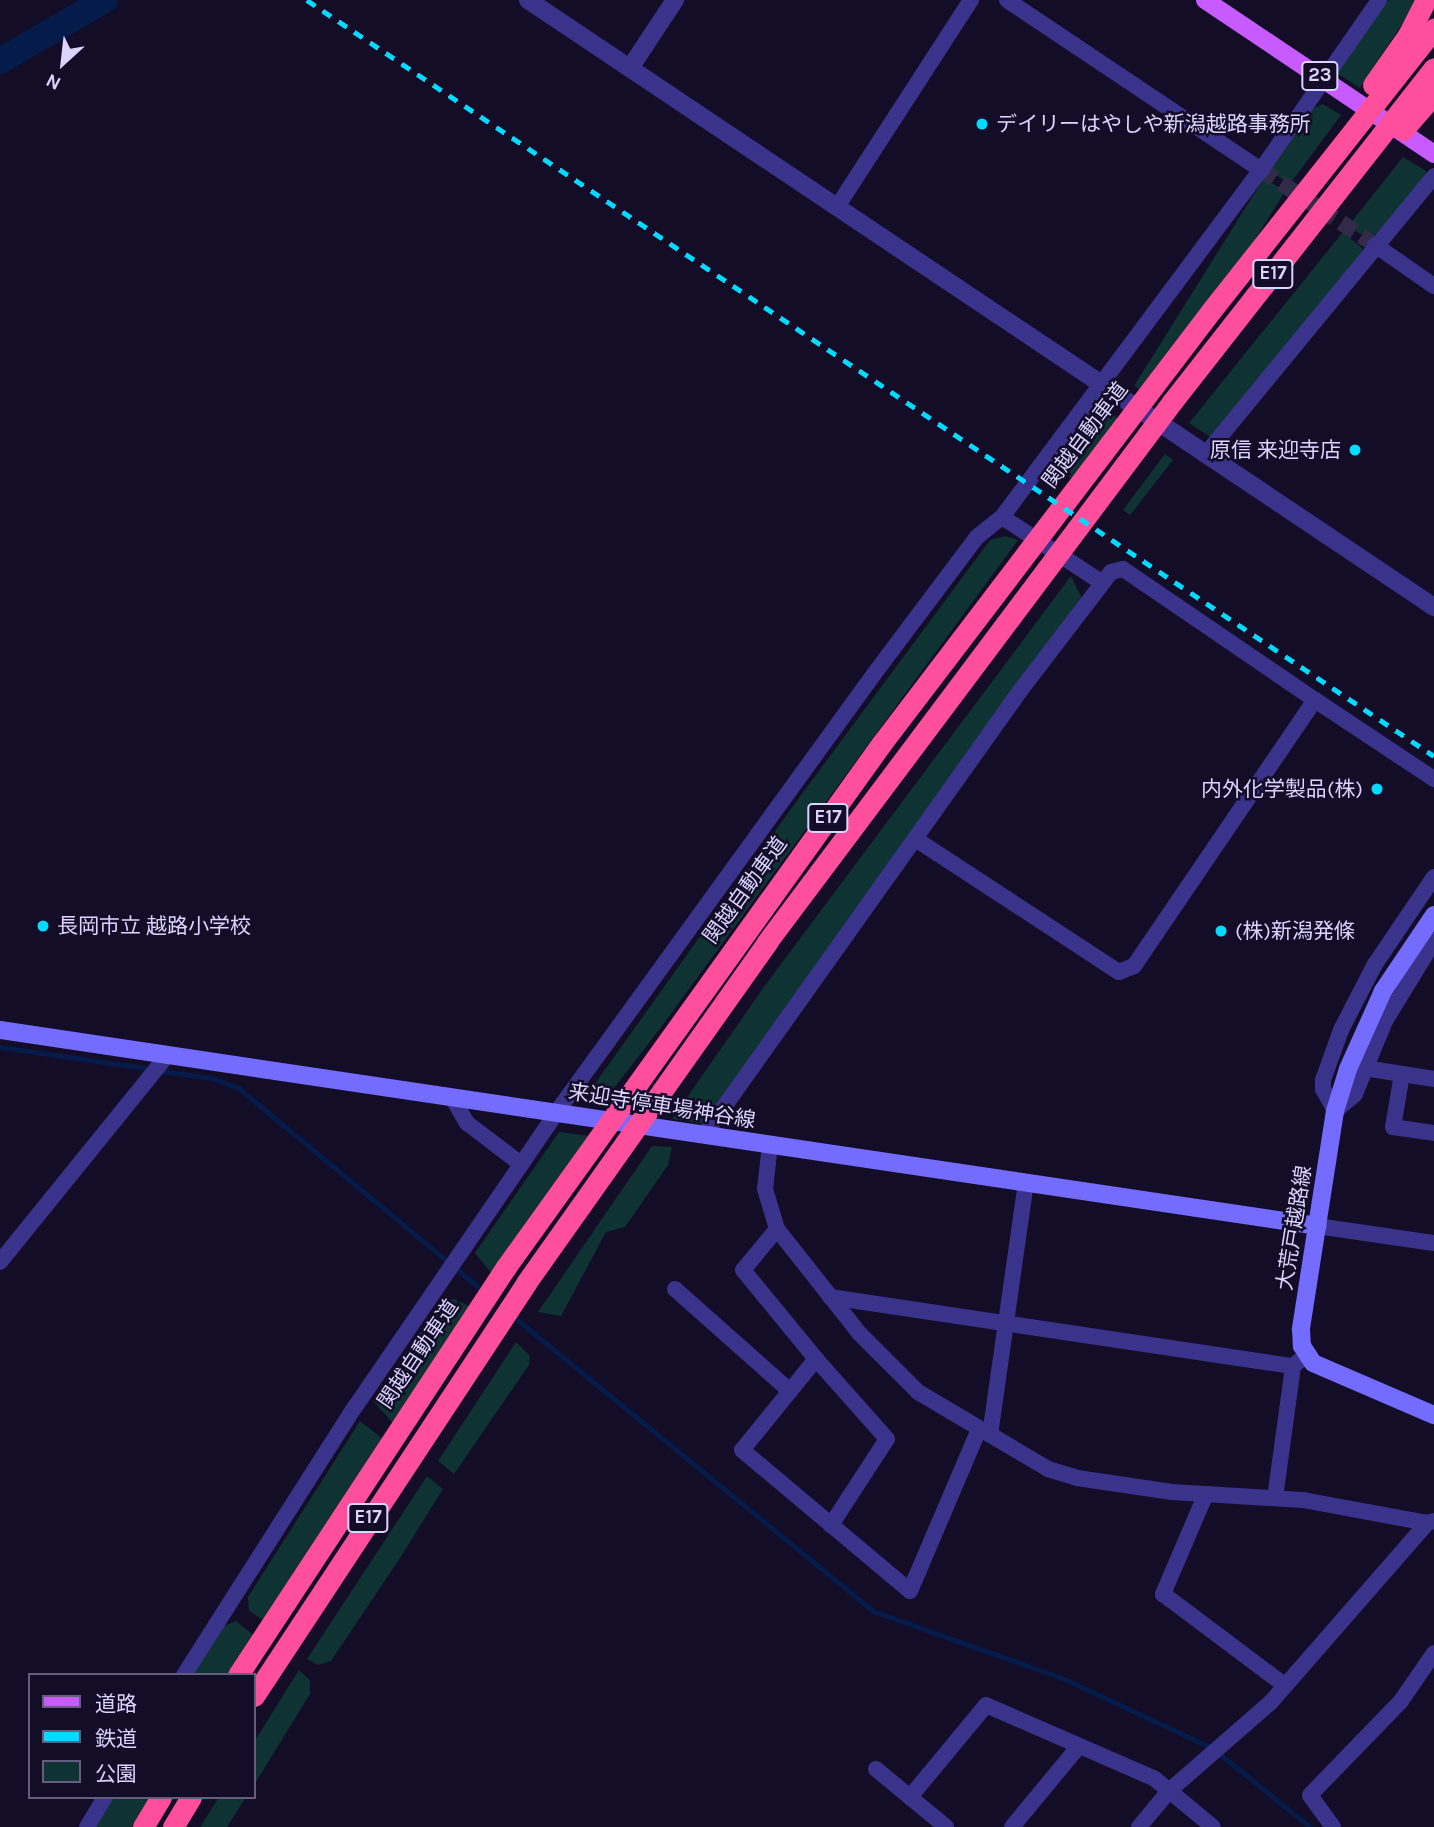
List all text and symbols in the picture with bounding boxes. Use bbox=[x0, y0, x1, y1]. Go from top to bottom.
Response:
north arrow bbox=[28, 28, 98, 98]
road number: 23 bbox=[1301, 60, 1339, 92]
text: N bbox=[42, 69, 65, 95]
place label: デイリーはやしや新潟越路事務所 bbox=[996, 111, 1311, 137]
marker: デイリーはやしや新潟越路事務所 bbox=[974, 116, 990, 132]
road number: E17 bbox=[1252, 258, 1294, 290]
street label: 関越自動車道 bbox=[1037, 377, 1133, 493]
place label: 原信 来迎寺店 bbox=[1210, 437, 1341, 463]
marker: 原信 来迎寺店 bbox=[1347, 442, 1363, 458]
place label: 内外化学製品(株) bbox=[1201, 776, 1363, 802]
marker: 内外化学製品(株) bbox=[1369, 781, 1385, 797]
road number: E17 bbox=[807, 803, 849, 834]
street label: 関越自動車道 bbox=[698, 832, 792, 948]
place label: 長岡市立 越路小学校 bbox=[57, 913, 251, 939]
marker: 長岡市立 越路小学校 bbox=[35, 918, 51, 934]
place label: (株)新潟発條 bbox=[1235, 918, 1355, 944]
marker: (株)新潟発條 bbox=[1213, 923, 1229, 939]
street label: 来迎寺停車場神谷線 bbox=[567, 1079, 757, 1133]
street label: 大荒戸越路線 bbox=[1272, 1164, 1316, 1292]
street label: 関越自動車道 bbox=[372, 1295, 464, 1413]
road number: E17 bbox=[347, 1502, 389, 1534]
legend bbox=[28, 1673, 256, 1799]
text: 道路 bbox=[95, 1692, 137, 1716]
text: 鉄道 bbox=[95, 1727, 137, 1751]
text: 公園 bbox=[95, 1762, 137, 1786]

